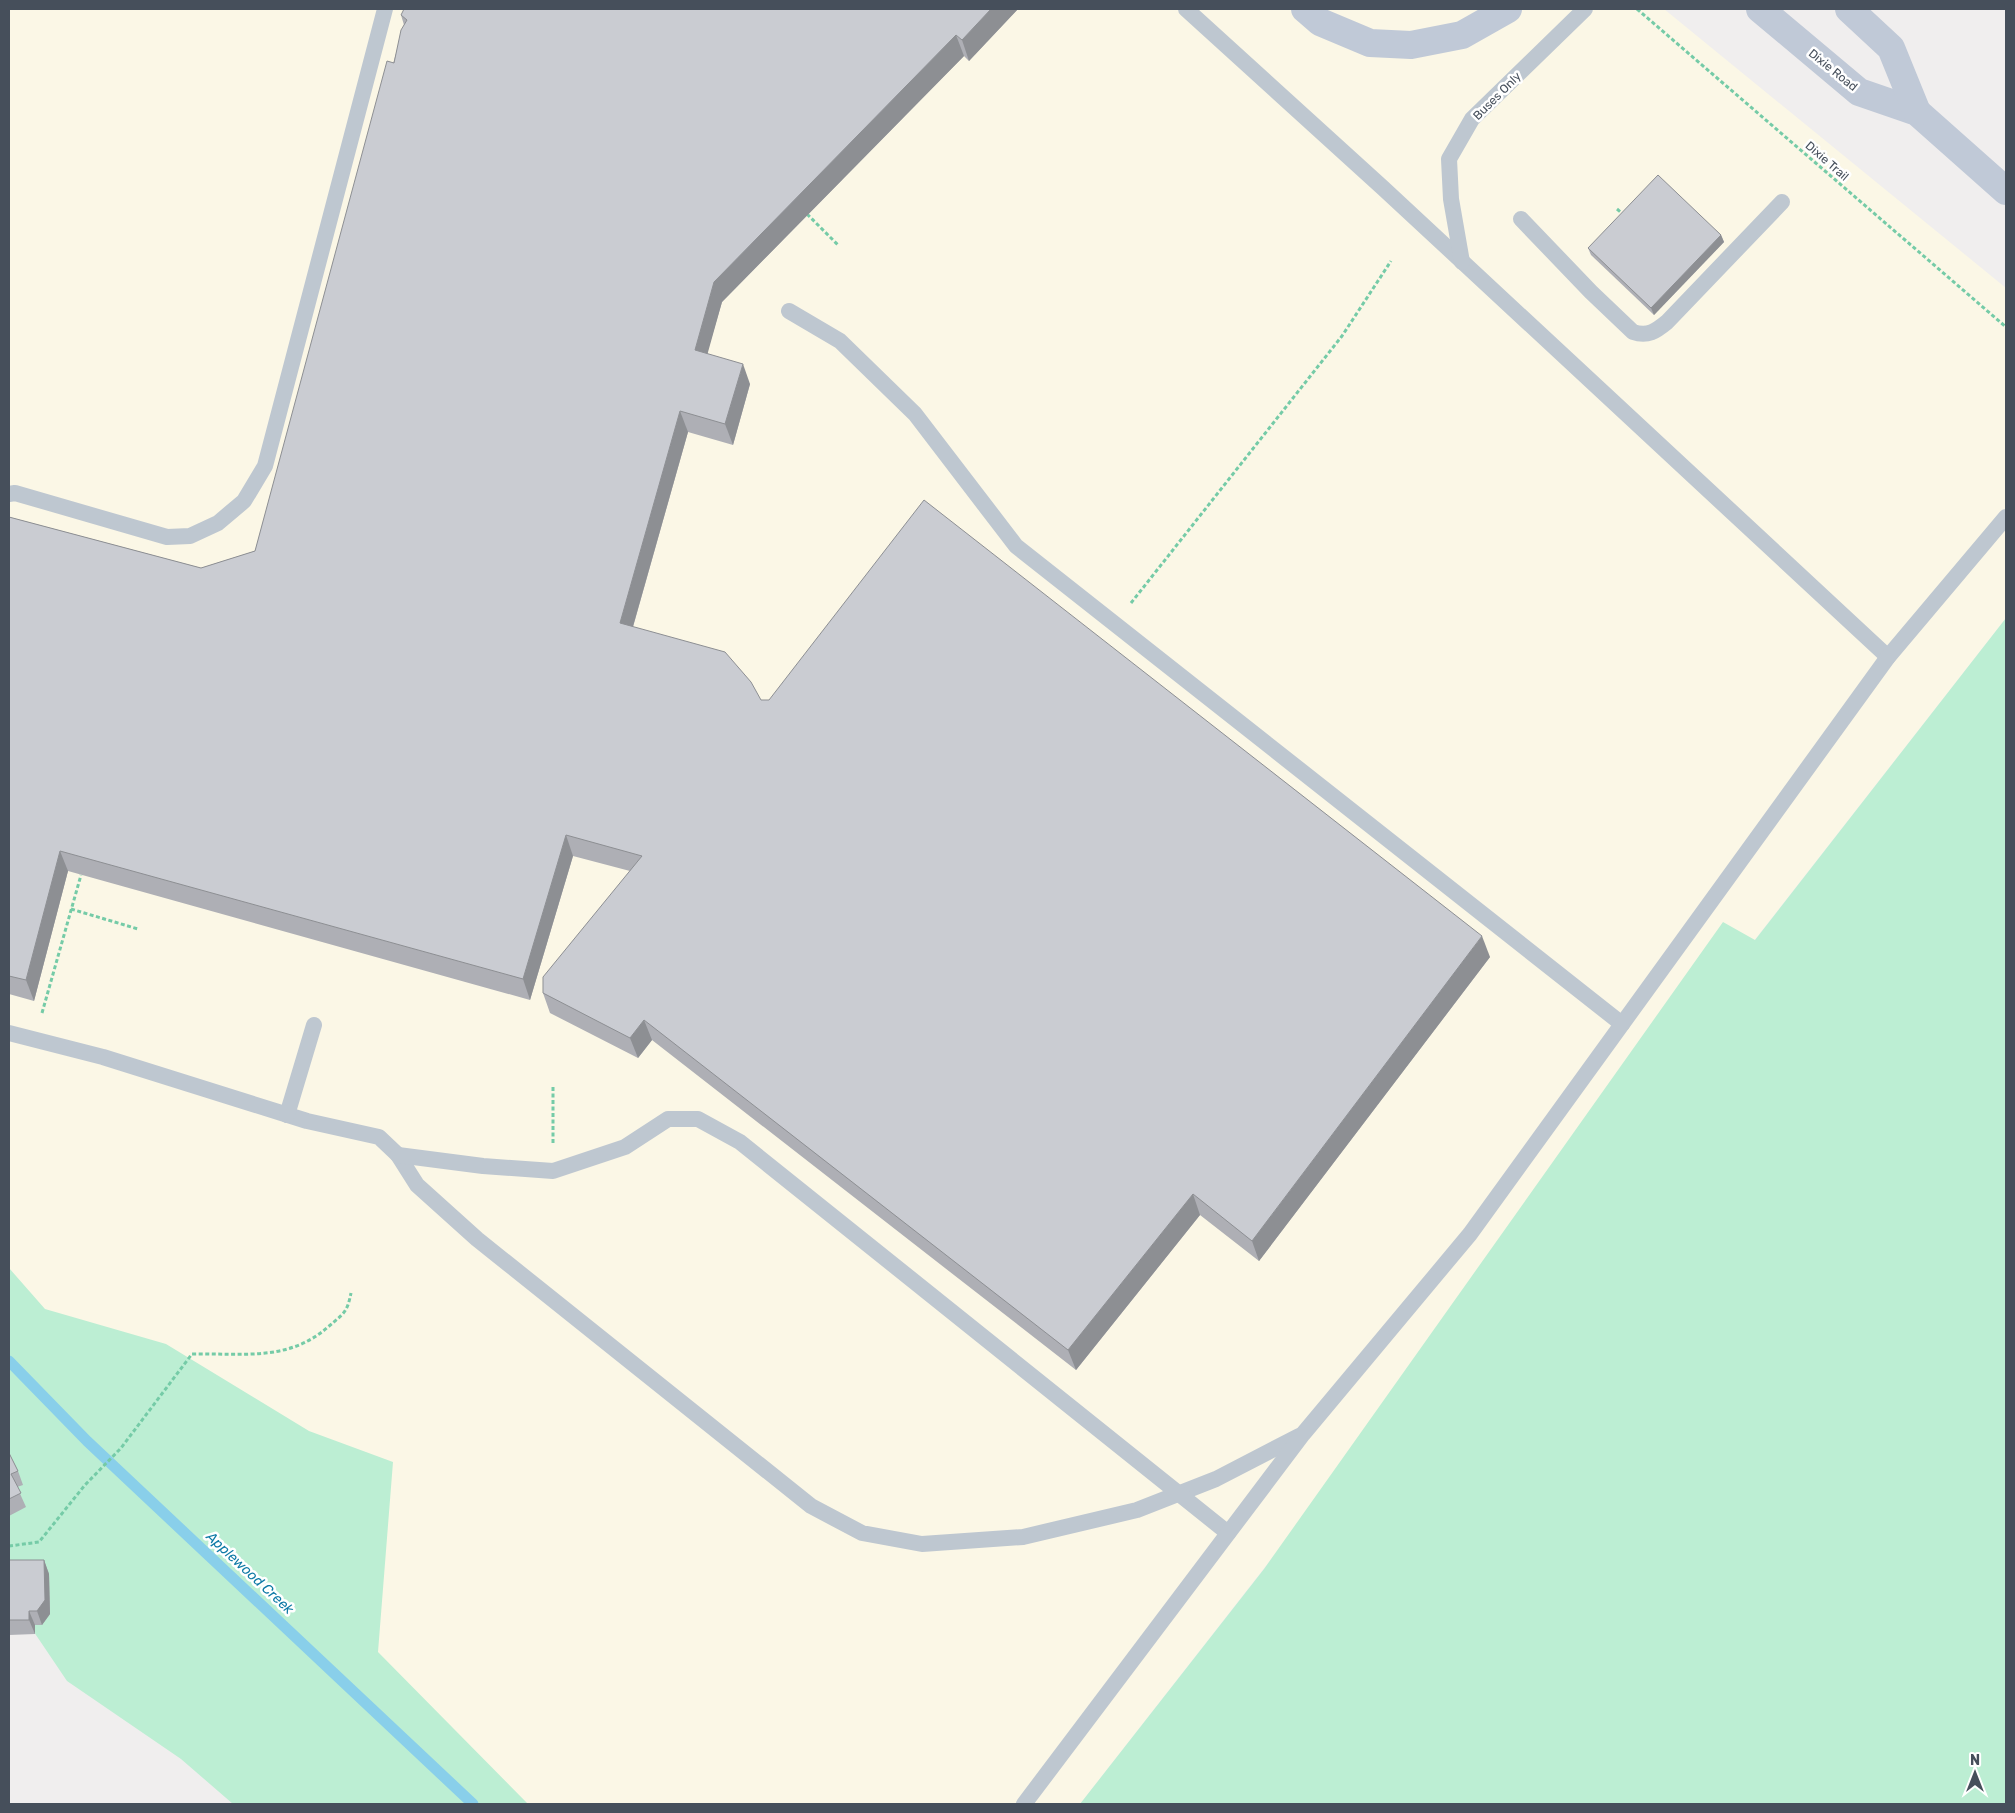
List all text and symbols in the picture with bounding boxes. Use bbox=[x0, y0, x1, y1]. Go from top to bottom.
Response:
street label: Dixie Road bbox=[1806, 46, 1860, 94]
street label: Buses Only bbox=[1470, 69, 1524, 123]
street label: Dixie Trail bbox=[1802, 138, 1852, 184]
water label: Applewood Creek bbox=[202, 1527, 298, 1618]
north arrow bbox=[1950, 1748, 2000, 1798]
text: N bbox=[1970, 1752, 1980, 1769]

